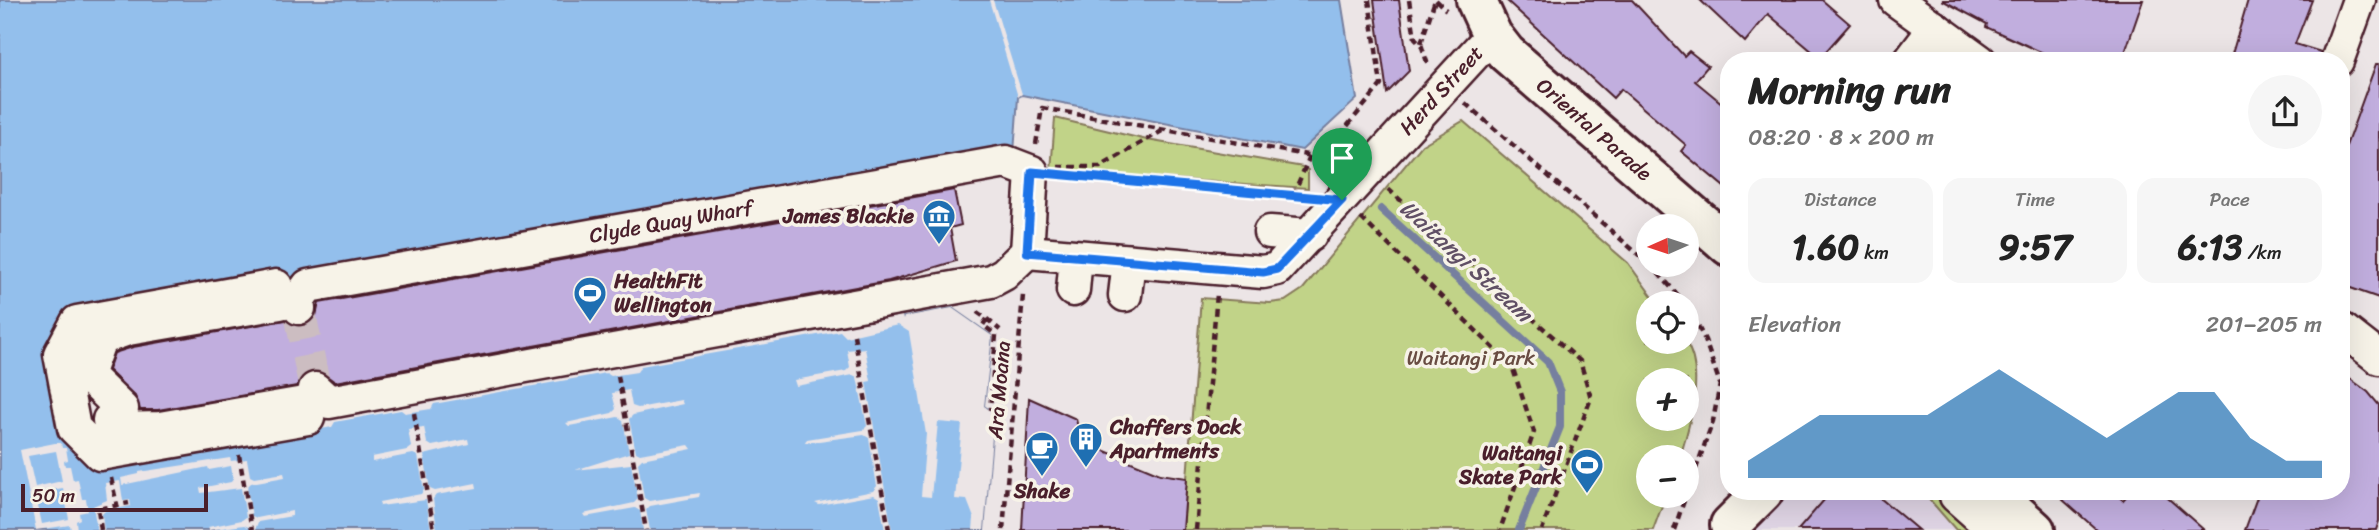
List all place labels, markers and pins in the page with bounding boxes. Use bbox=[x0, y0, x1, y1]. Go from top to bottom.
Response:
pin bbox=[1312, 128, 1372, 200]
place label: James Blackie bbox=[782, 197, 914, 235]
museum icon: James Blackie bbox=[920, 197, 958, 246]
place label: HealthFit Wellington bbox=[613, 262, 712, 324]
sports icon: HealthFit Wellington bbox=[571, 274, 609, 323]
place label: Chaffers Dock Apartments bbox=[1109, 408, 1242, 470]
building icon: Chaffers Dock Apartments bbox=[1067, 420, 1105, 469]
cafe icon: Shake bbox=[1023, 429, 1061, 478]
place label: Waitangi Skate Park bbox=[1458, 434, 1563, 496]
sports icon: Waitangi Skate Park bbox=[1568, 446, 1606, 495]
place label: Shake bbox=[1013, 472, 1071, 510]

